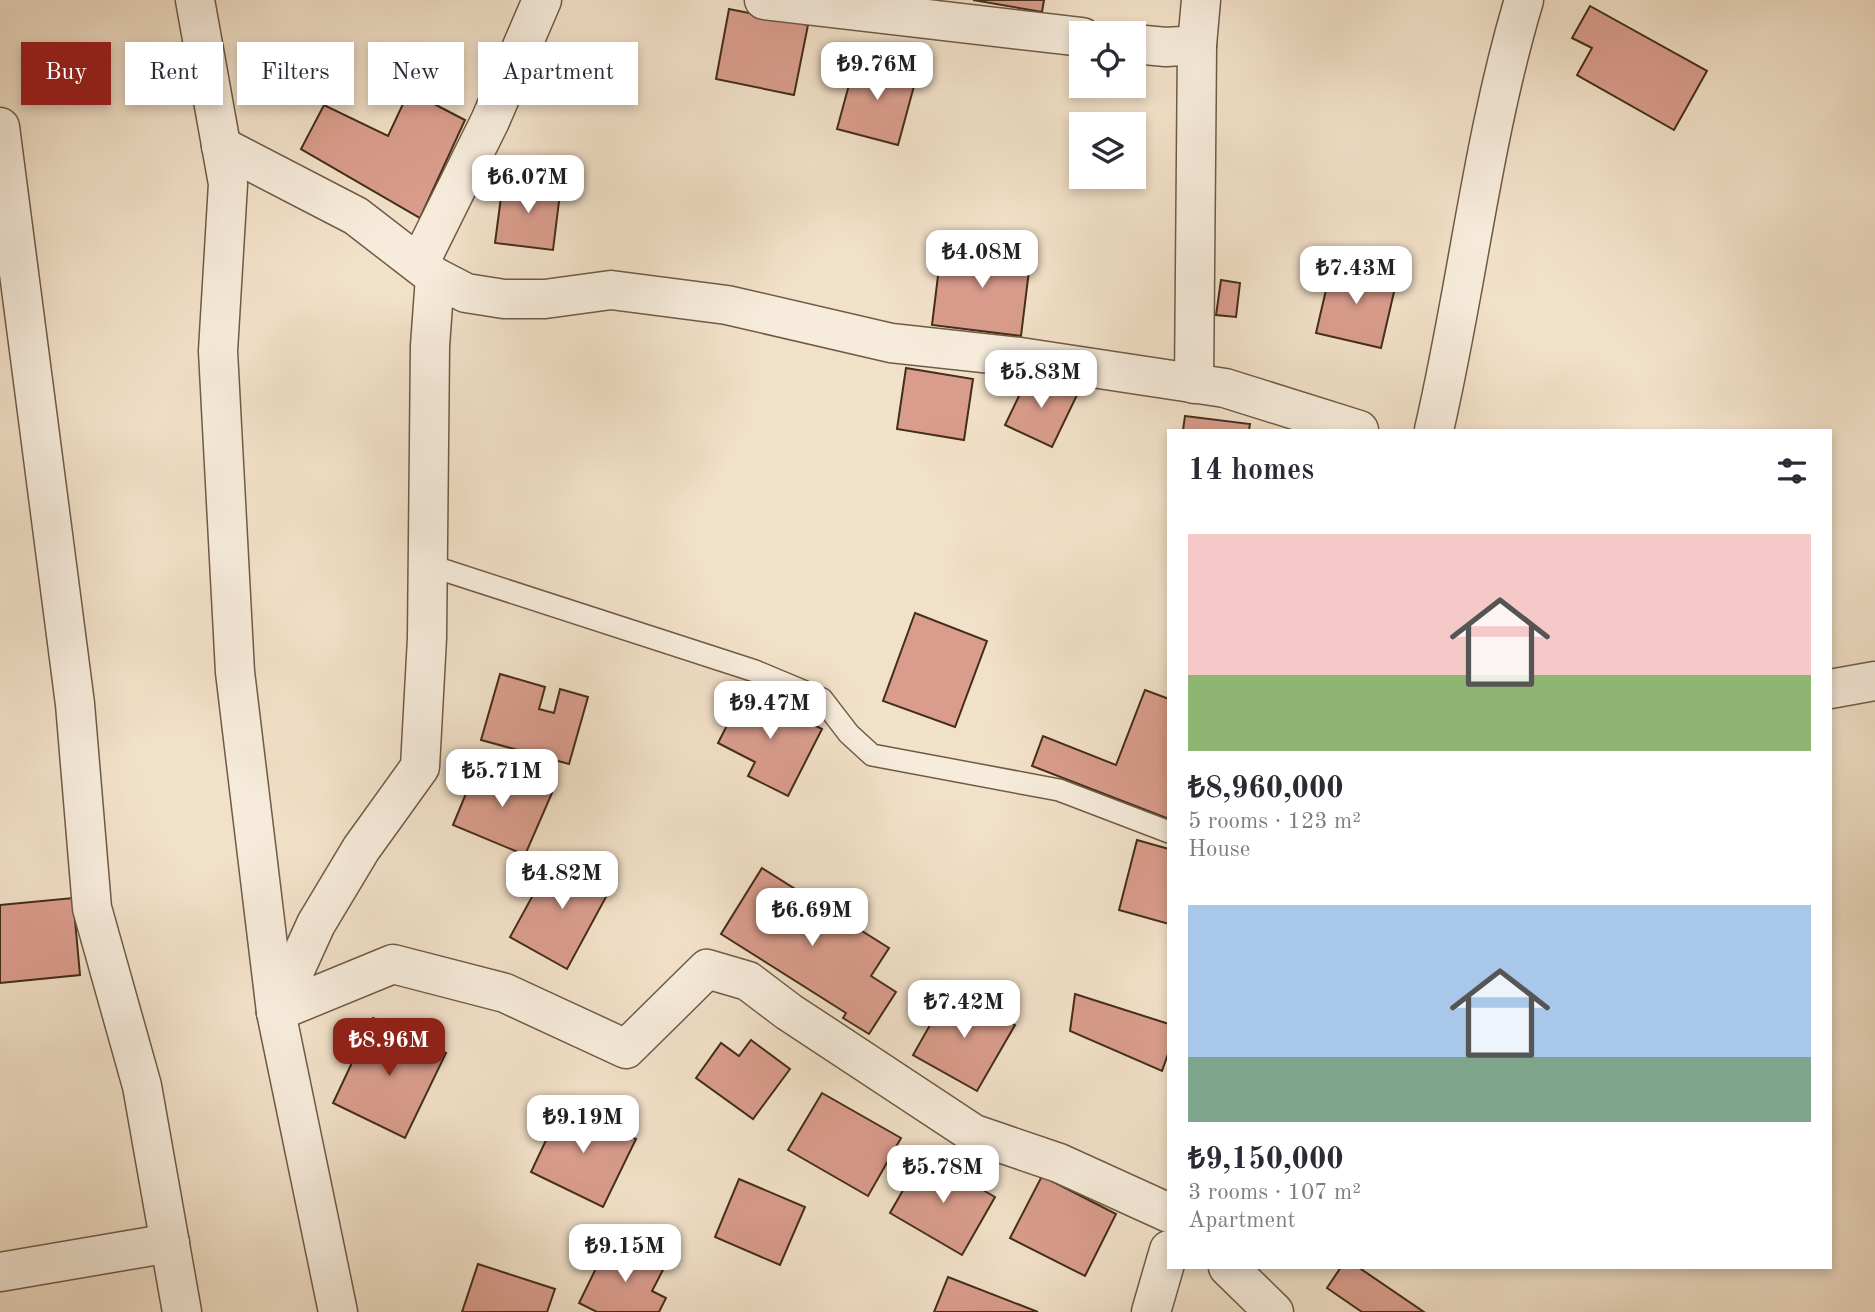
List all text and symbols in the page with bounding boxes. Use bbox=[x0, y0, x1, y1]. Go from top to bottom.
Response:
map controls bbox=[1069, 21, 1146, 189]
button: locate bbox=[1069, 21, 1146, 98]
chip: Buy bbox=[21, 42, 111, 105]
chip: Rent bbox=[125, 42, 223, 105]
chip: Filters bbox=[237, 42, 354, 105]
chip: New bbox=[368, 42, 464, 105]
chip: Apartment bbox=[478, 42, 638, 105]
pin: ₺9.76M bbox=[820, 42, 934, 102]
text: ₺9.76M bbox=[837, 53, 917, 76]
button: layers bbox=[1069, 112, 1146, 189]
pin: ₺6.07M bbox=[471, 156, 585, 215]
text: ₺6.07M bbox=[488, 166, 568, 189]
pin: ₺4.08M bbox=[925, 230, 1039, 290]
text: ₺4.08M bbox=[942, 241, 1022, 264]
pin: ₺7.43M bbox=[1299, 246, 1413, 306]
text: ₺7.43M bbox=[1316, 257, 1396, 280]
pin: ₺5.83M bbox=[984, 350, 1098, 410]
text: ₺5.83M bbox=[1001, 361, 1081, 384]
icon: filters bbox=[1773, 452, 1811, 490]
text: 14 homes bbox=[1188, 456, 1314, 486]
icon: home bbox=[1437, 579, 1563, 705]
pin: ₺9.47M bbox=[713, 682, 827, 741]
text: ₺9.47M bbox=[730, 692, 810, 715]
pin: ₺5.71M bbox=[445, 750, 559, 809]
text: ₺5.71M bbox=[462, 760, 542, 783]
text: ₺8,960,000 bbox=[1188, 774, 1344, 804]
text: 5 rooms · 123 m² bbox=[1188, 810, 1361, 833]
text: House bbox=[1188, 838, 1250, 861]
pin: ₺4.82M bbox=[505, 852, 619, 911]
text: ₺4.82M bbox=[522, 862, 602, 885]
pin: ₺6.69M bbox=[755, 888, 869, 948]
text: ₺6.69M bbox=[772, 899, 852, 922]
icon: home bbox=[1437, 950, 1563, 1076]
pin: ₺7.42M bbox=[907, 981, 1021, 1040]
text: ₺7.42M bbox=[924, 991, 1004, 1014]
pin: ₺8.96M bbox=[332, 1018, 446, 1078]
text: ₺8.96M bbox=[349, 1029, 429, 1052]
pin: ₺9.19M bbox=[526, 1096, 640, 1155]
text: ₺9.19M bbox=[543, 1106, 623, 1129]
text: ₺9,150,000 bbox=[1188, 1145, 1344, 1175]
pin: ₺5.78M bbox=[886, 1146, 1000, 1205]
text: ₺5.78M bbox=[903, 1156, 983, 1179]
text: 3 rooms · 107 m² bbox=[1188, 1181, 1361, 1204]
text: Apartment bbox=[1188, 1209, 1296, 1232]
pin: ₺9.15M bbox=[568, 1224, 682, 1284]
text: ₺9.15M bbox=[585, 1235, 665, 1258]

